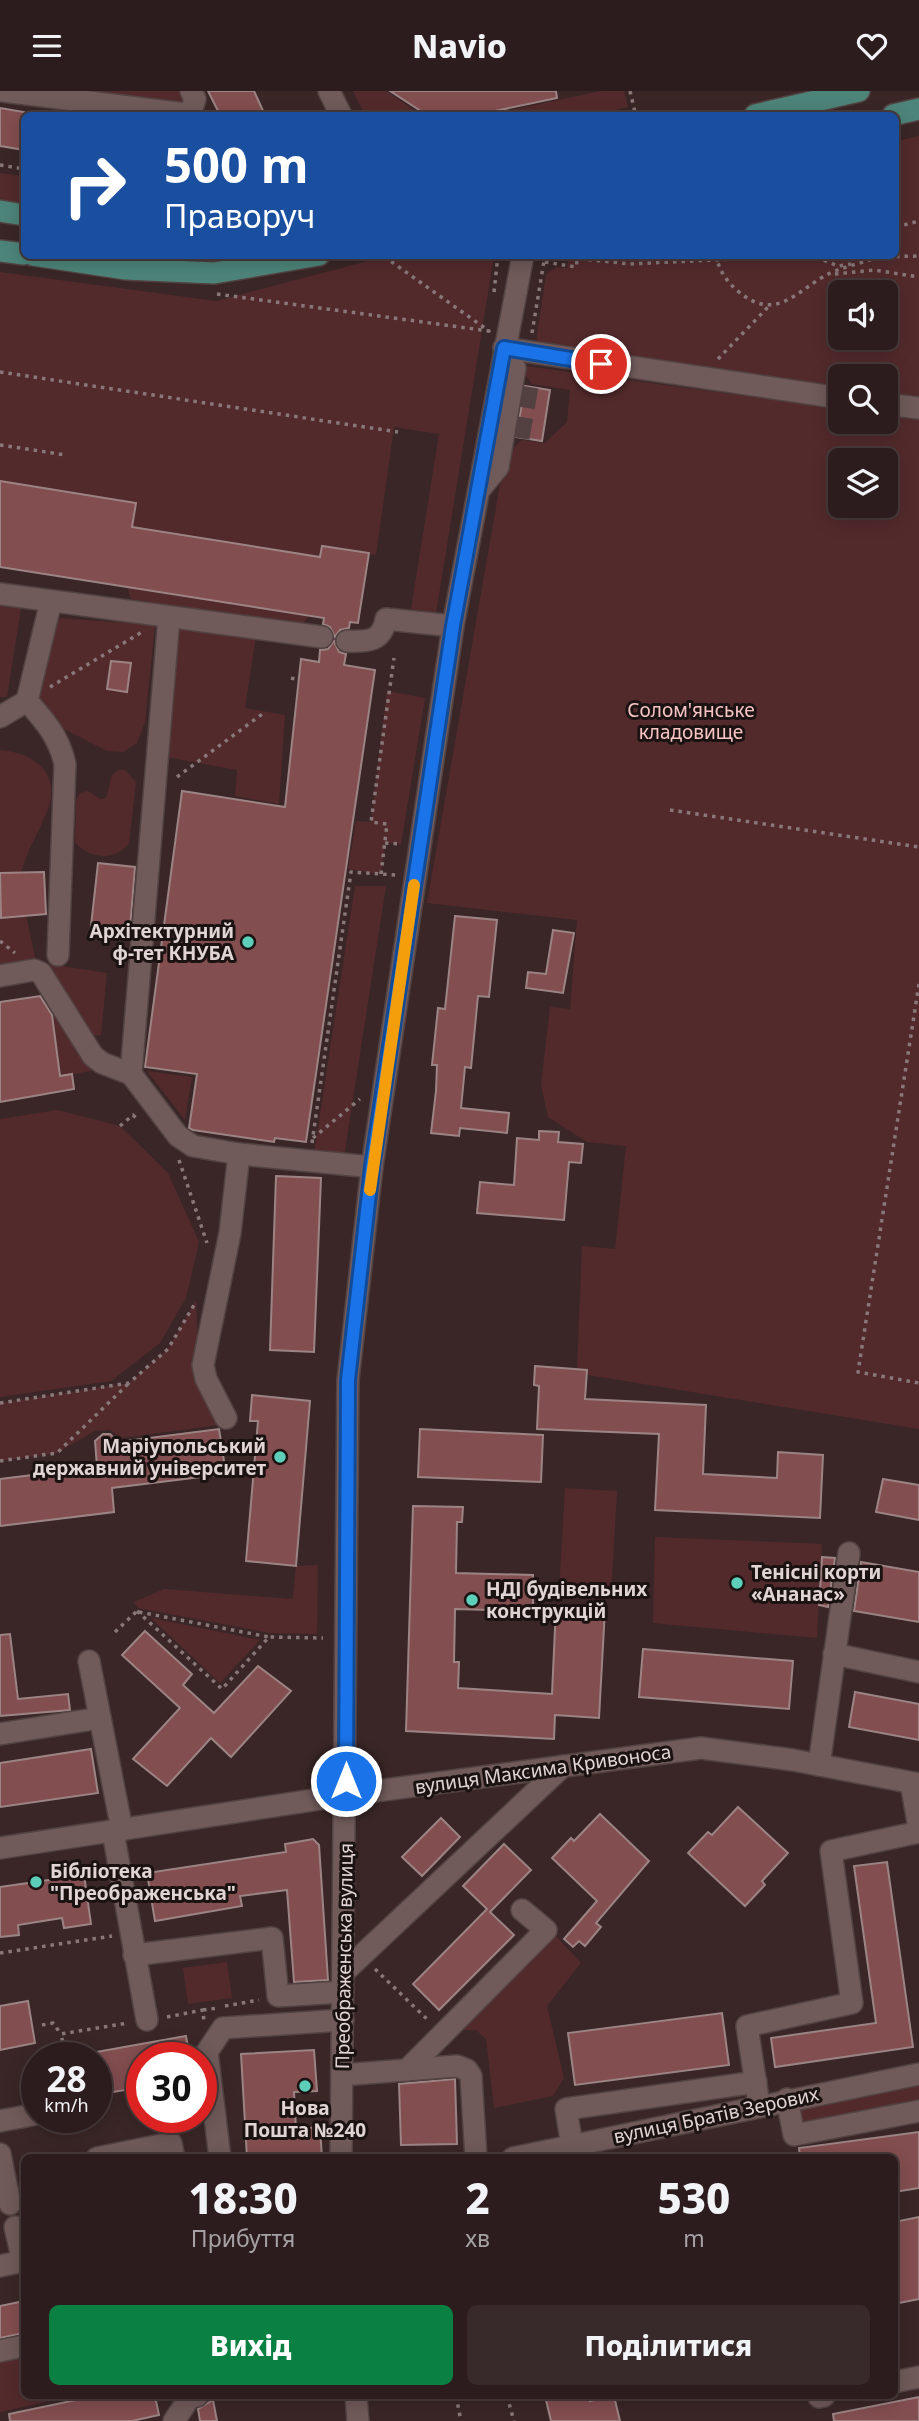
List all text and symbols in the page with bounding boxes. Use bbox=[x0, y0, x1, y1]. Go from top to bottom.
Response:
text: Navio bbox=[412, 24, 507, 67]
icon: menu bbox=[28, 27, 66, 65]
icon: heart bbox=[853, 27, 891, 65]
text: 500 m bbox=[164, 131, 309, 197]
icon: right bbox=[49, 140, 140, 231]
text: Праворуч bbox=[164, 194, 315, 237]
map controls bbox=[828, 280, 898, 518]
button: sound bbox=[828, 280, 898, 350]
pin bbox=[571, 334, 631, 394]
icon: arrive bbox=[582, 345, 620, 383]
button: search bbox=[828, 364, 898, 434]
button: layers bbox=[828, 448, 898, 518]
park label: Солом'янське кладовище bbox=[627, 697, 755, 745]
place label: Архітектурний ф-тет КНУБА bbox=[90, 918, 235, 966]
marker: Архітектурний ф-тет КНУБА bbox=[240, 934, 256, 950]
place label: Маріупольський державний університет bbox=[33, 1433, 266, 1481]
marker: Маріупольський державний університет bbox=[272, 1449, 288, 1465]
place label: Тенісні корти «Ананас» bbox=[751, 1559, 881, 1607]
marker: Тенісні корти «Ананас» bbox=[729, 1575, 745, 1591]
place label: НДІ будівельних конструкцій bbox=[486, 1576, 647, 1624]
marker: НДІ будівельних конструкцій bbox=[464, 1592, 480, 1608]
street label: вулиця Максима Кривоноса bbox=[413, 1738, 673, 1800]
position arrow bbox=[309, 1744, 383, 1818]
street label: Преображенська вулиця bbox=[329, 1843, 359, 2069]
place label: Бібліотека "Преображенська" bbox=[50, 1858, 236, 1906]
marker: Бібліотека "Преображенська" bbox=[28, 1874, 44, 1890]
speed limit sign: 30 bbox=[126, 2042, 217, 2133]
text: 28 bbox=[46, 2055, 87, 2102]
marker: Нова Пошта №240 bbox=[297, 2078, 313, 2094]
street label: вулиця Братів Зерових bbox=[611, 2080, 821, 2149]
text: km/h bbox=[44, 2093, 89, 2117]
place label: Нова Пошта №240 bbox=[244, 2095, 366, 2143]
text: 18:30 bbox=[189, 2169, 298, 2226]
text: 2 bbox=[465, 2169, 490, 2226]
text: 530 bbox=[658, 2169, 730, 2226]
text: Прибуття bbox=[191, 2222, 295, 2254]
text: хв bbox=[465, 2222, 490, 2254]
text: m bbox=[683, 2222, 705, 2254]
button: Вихід bbox=[49, 2305, 453, 2385]
button: Поділитися bbox=[467, 2305, 870, 2385]

